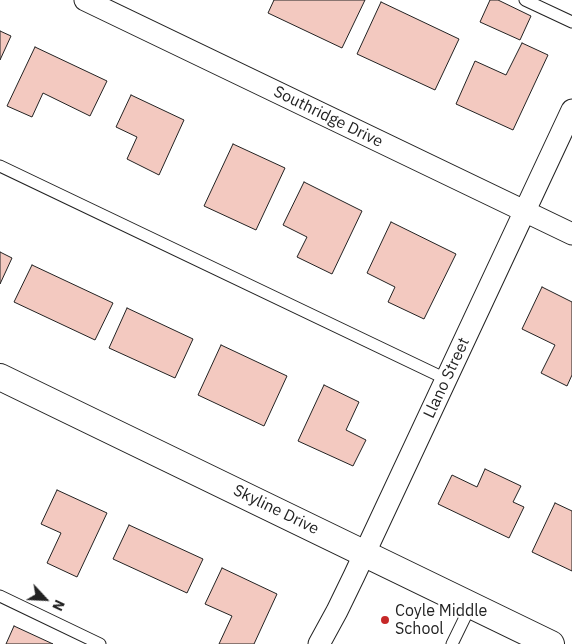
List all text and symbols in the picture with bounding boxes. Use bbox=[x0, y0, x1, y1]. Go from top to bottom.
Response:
street label: Southridge Drive bbox=[270, 82, 386, 152]
street label: Llano Street bbox=[420, 335, 474, 421]
street label: Skyline Drive bbox=[230, 481, 322, 539]
north arrow bbox=[20, 574, 70, 624]
text: N bbox=[48, 597, 69, 614]
place label: Coyle Middle School bbox=[395, 601, 487, 639]
marker: Coyle Middle School bbox=[379, 614, 391, 626]

